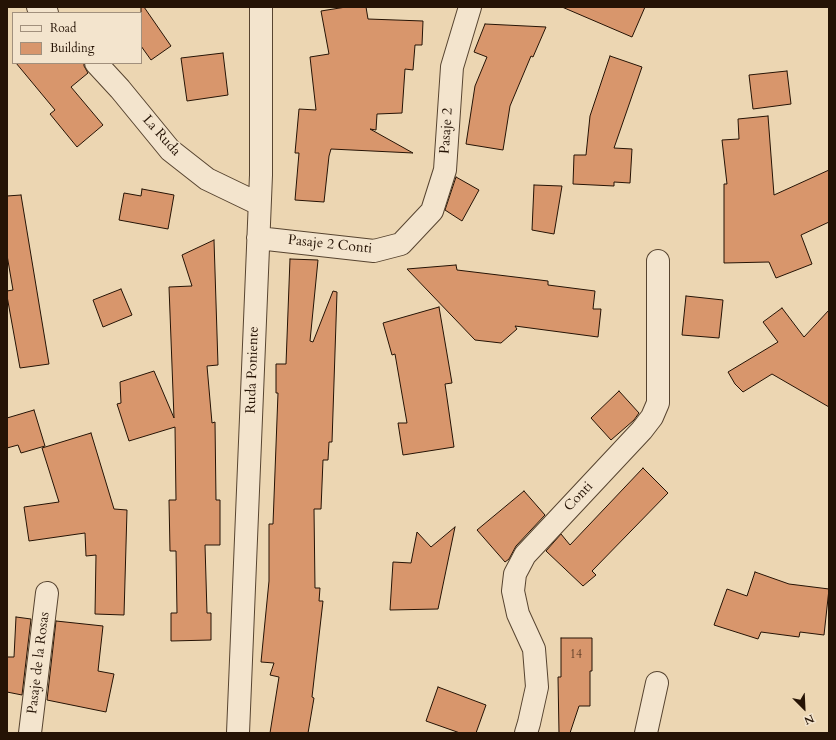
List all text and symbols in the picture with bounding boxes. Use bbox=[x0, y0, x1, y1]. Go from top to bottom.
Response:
legend bbox=[12, 12, 142, 64]
text: Road bbox=[50, 20, 76, 36]
text: Building bbox=[50, 40, 94, 56]
street label: Pasaje 2 bbox=[437, 107, 457, 155]
street label: La Ruda bbox=[138, 112, 184, 160]
street label: Pasaje 2 Conti bbox=[287, 232, 373, 258]
street label: Ruda Poniente bbox=[243, 326, 263, 414]
street label: Conti bbox=[561, 479, 597, 515]
street label: Pasaje de la Rosas bbox=[24, 611, 54, 715]
house number: 14 bbox=[570, 648, 582, 662]
north arrow bbox=[784, 688, 824, 728]
text: N bbox=[802, 711, 817, 728]

